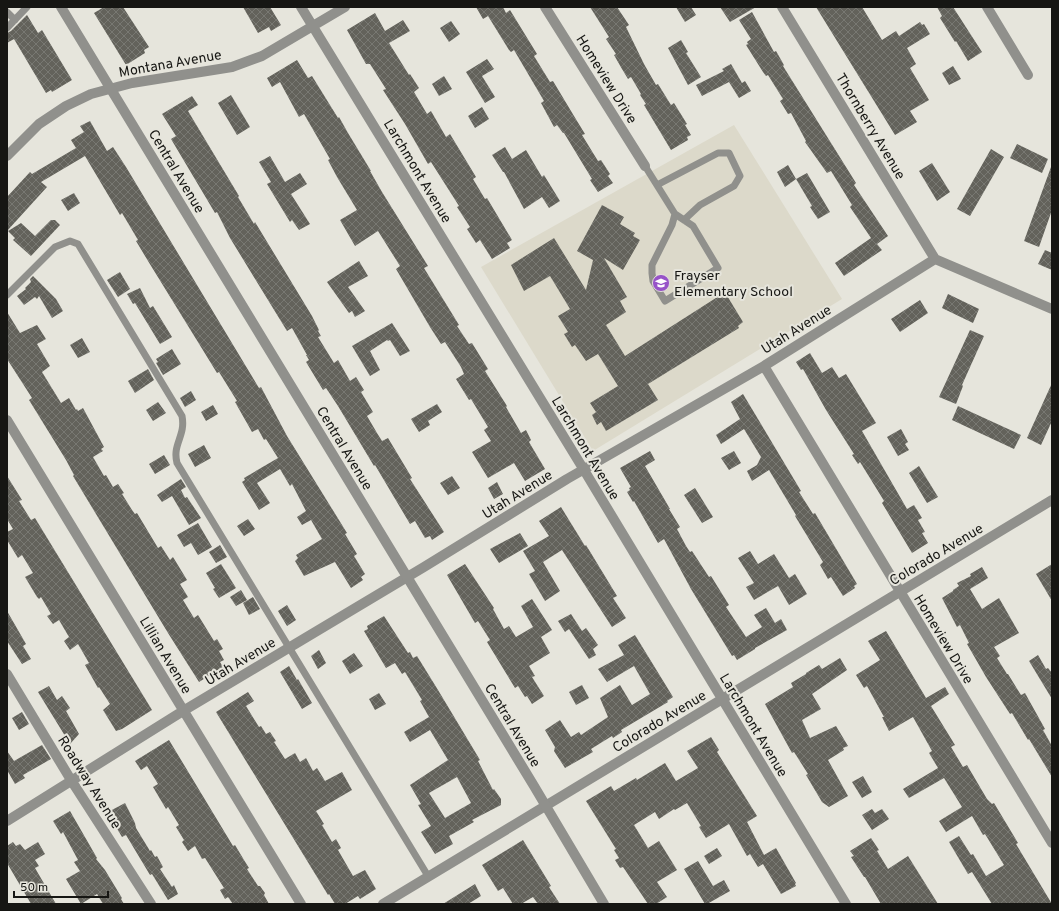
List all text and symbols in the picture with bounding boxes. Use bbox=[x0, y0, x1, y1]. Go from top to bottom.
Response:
street label: Homeview Drive bbox=[572, 32, 640, 127]
street label: Montana Avenue bbox=[117, 47, 223, 82]
street label: Thornberry Avenue bbox=[831, 71, 908, 183]
street label: Larchmont Avenue bbox=[379, 117, 454, 227]
street label: Central Avenue bbox=[144, 127, 207, 217]
place label: Frayser Elementary School bbox=[674, 268, 793, 301]
school or university icon: Frayser Elementary School bbox=[651, 273, 671, 293]
street label: Utah Avenue bbox=[759, 302, 835, 359]
street label: Larchmont Avenue bbox=[547, 394, 622, 504]
street label: Central Avenue bbox=[312, 404, 375, 494]
street label: Utah Avenue bbox=[480, 467, 556, 524]
street label: Colorado Avenue bbox=[887, 521, 987, 590]
street label: Homeview Drive bbox=[909, 592, 976, 688]
street label: Lillian Avenue bbox=[135, 614, 194, 698]
street label: Utah Avenue bbox=[202, 635, 279, 690]
street label: Larchmont Avenue bbox=[715, 671, 790, 781]
street label: Central Avenue bbox=[480, 681, 543, 771]
street label: Colorado Avenue bbox=[610, 688, 710, 757]
street label: Roadway Avenue bbox=[53, 733, 124, 832]
scale bar bbox=[14, 873, 108, 899]
text: 50 m bbox=[20, 880, 48, 896]

